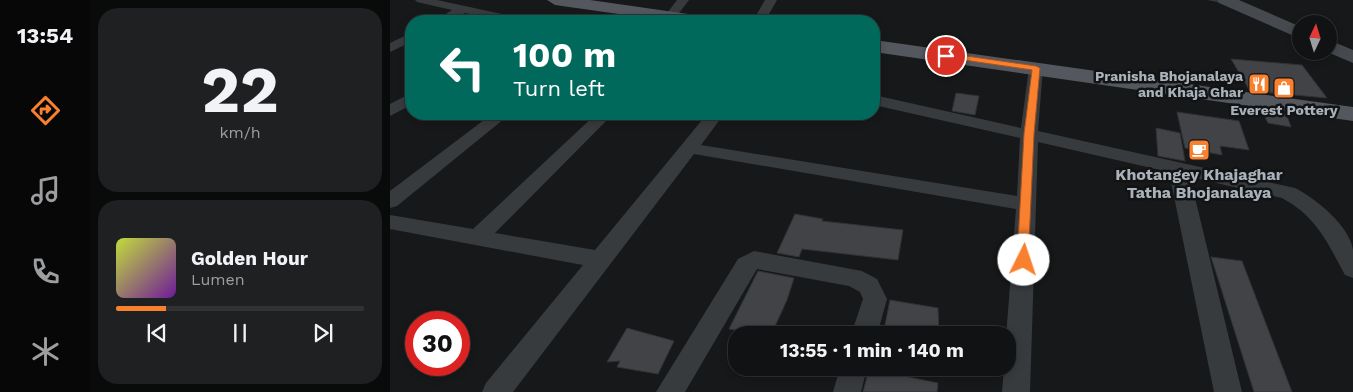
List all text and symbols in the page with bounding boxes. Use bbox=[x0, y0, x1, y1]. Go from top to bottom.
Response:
north arrow bbox=[1292, 15, 1338, 60]
map controls bbox=[1292, 15, 1337, 60]
text: 13:54 bbox=[17, 23, 73, 48]
text: 100 m bbox=[513, 34, 616, 76]
icon: left bbox=[430, 35, 495, 100]
pin bbox=[925, 35, 967, 77]
icon: arrive bbox=[932, 42, 960, 70]
text: 22 bbox=[201, 52, 279, 128]
place label: Pranisha Bhojanalaya and Khaja Ghar bbox=[1095, 68, 1244, 100]
restaurant icon: Pranisha Bhojanalaya and Khaja Ghar bbox=[1247, 72, 1271, 96]
text: Turn left bbox=[513, 76, 605, 101]
shop icon: Everest Pottery bbox=[1272, 76, 1296, 100]
icon: directions bbox=[28, 93, 63, 128]
place label: Everest Pottery bbox=[1230, 102, 1338, 118]
text: km/h bbox=[219, 123, 261, 142]
cafe icon: Khotangey Khajaghar Tatha Bhojanalaya bbox=[1187, 138, 1211, 162]
place label: Khotangey Khajaghar Tatha Bhojanalaya bbox=[1115, 165, 1283, 202]
icon: music bbox=[28, 173, 63, 208]
position arrow bbox=[997, 233, 1049, 285]
text: Golden Hour bbox=[191, 247, 308, 270]
icon: phone bbox=[28, 254, 63, 289]
text: Lumen bbox=[191, 270, 245, 289]
speed limit sign: 30 bbox=[405, 311, 470, 376]
icon: previous bbox=[143, 319, 171, 347]
icon: pause bbox=[226, 319, 254, 347]
icon: next bbox=[309, 319, 337, 347]
icon: climate bbox=[28, 334, 63, 369]
text: 13:55 · 1 min · 140 m bbox=[780, 339, 964, 362]

